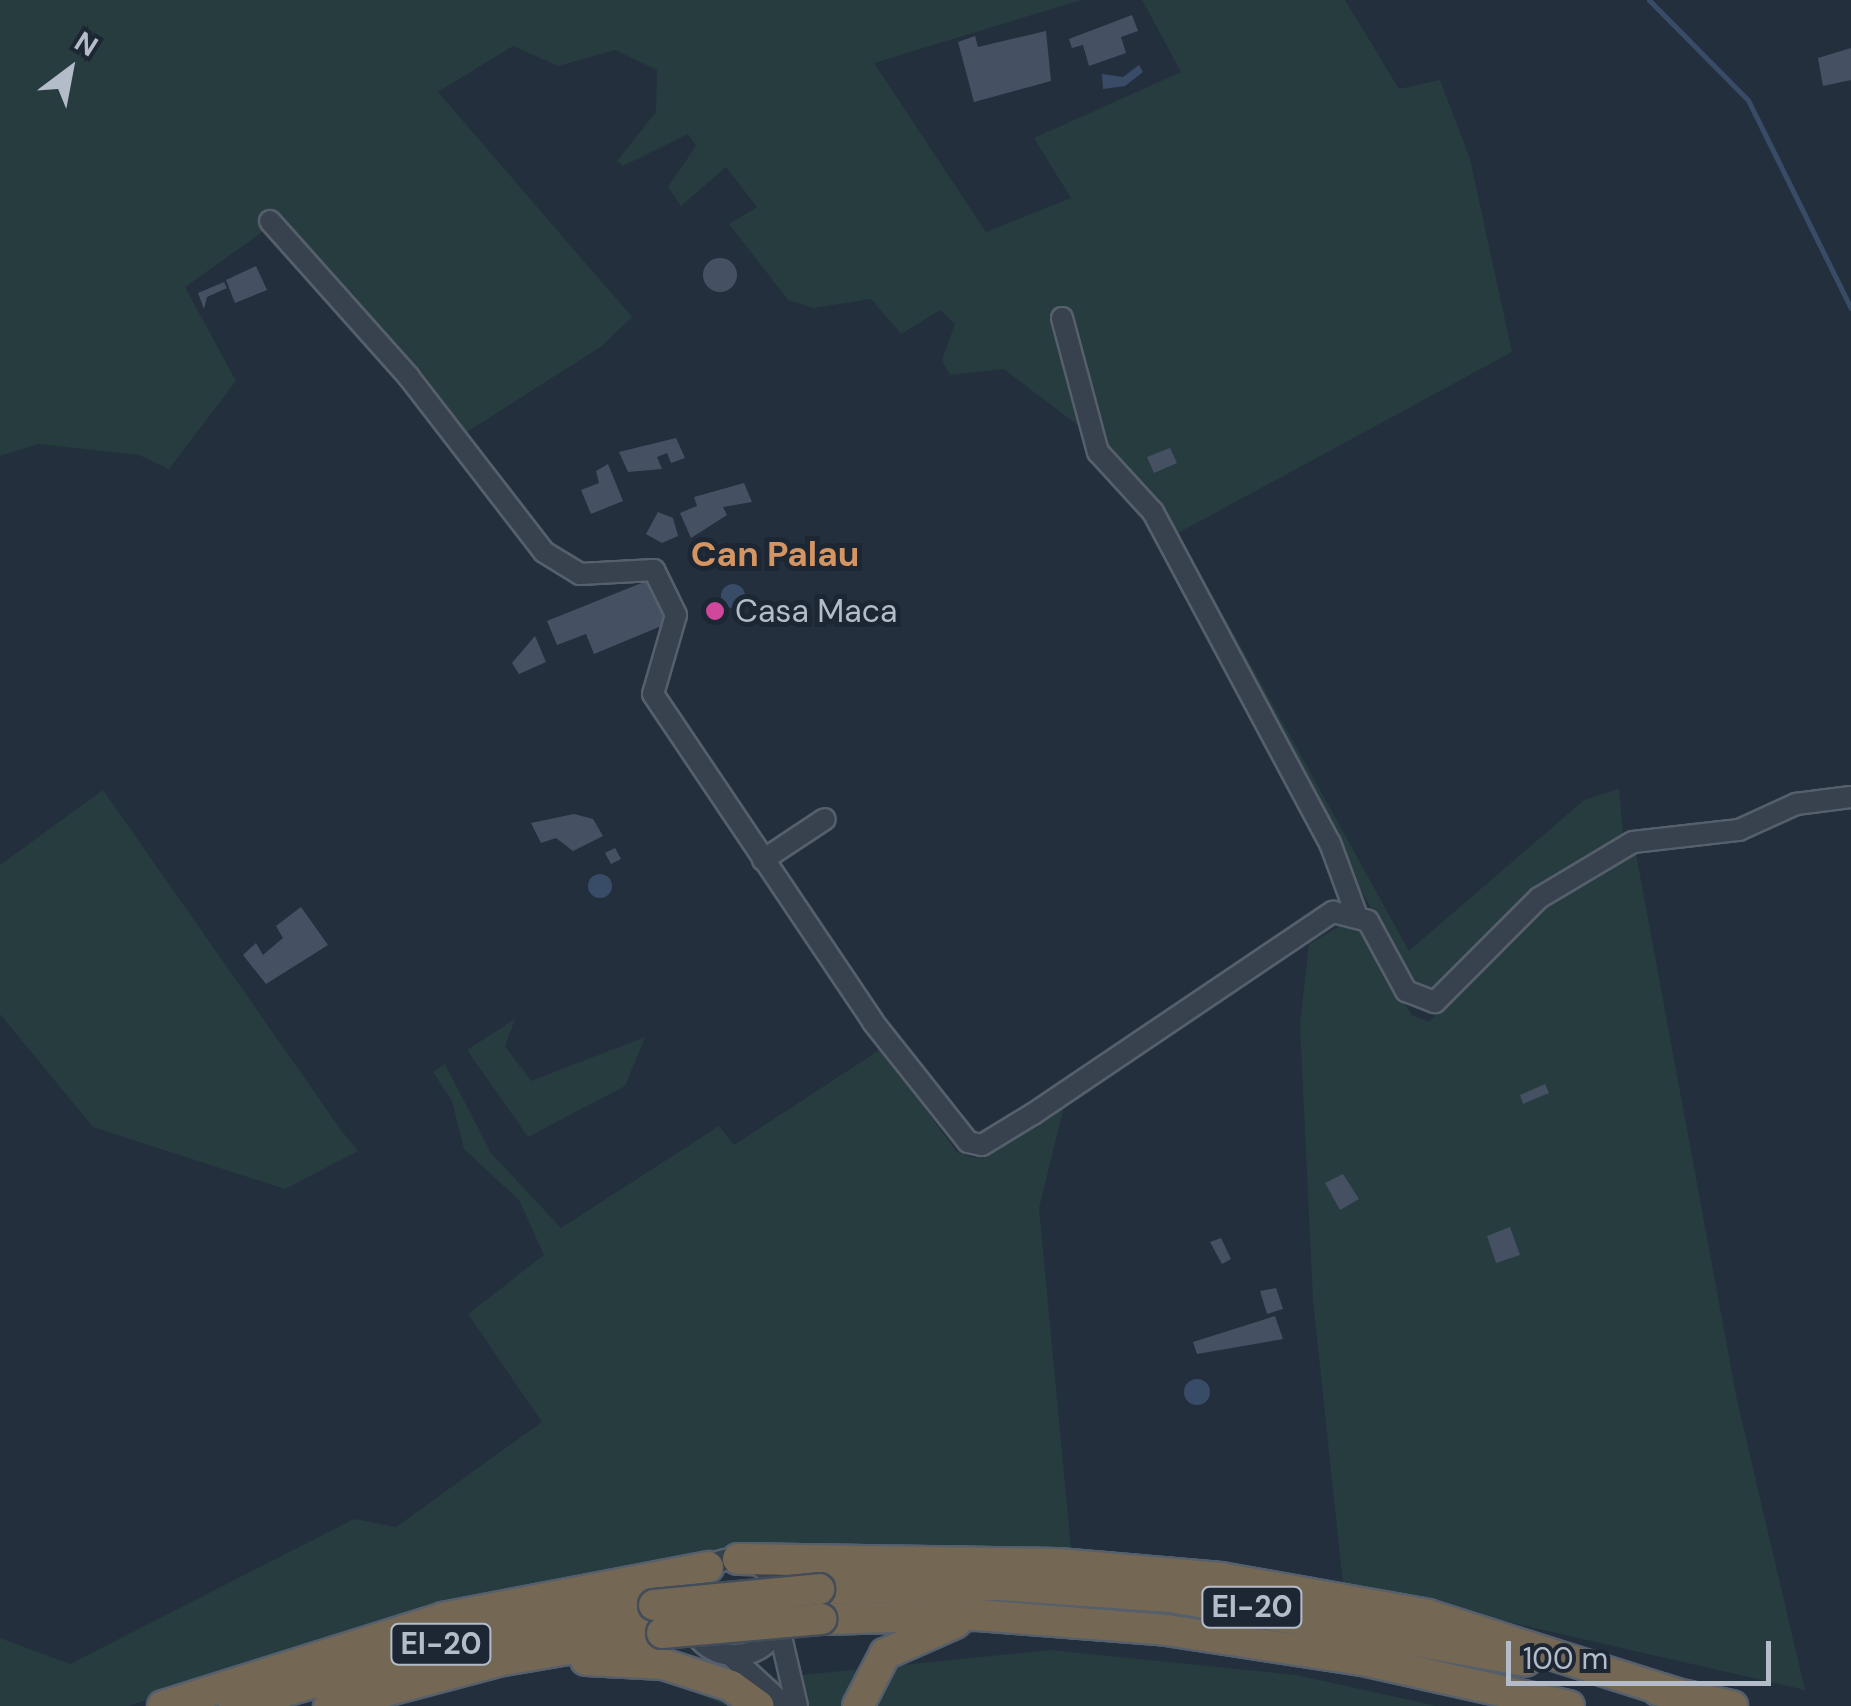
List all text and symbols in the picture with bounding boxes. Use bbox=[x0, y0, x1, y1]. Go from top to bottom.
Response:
north arrow bbox=[20, 20, 120, 120]
text: N bbox=[68, 23, 105, 65]
district label: Can Palau bbox=[691, 533, 859, 575]
place label: Casa Maca bbox=[735, 592, 897, 630]
marker: Casa Maca bbox=[704, 600, 726, 622]
road number: EI-20 bbox=[1200, 1582, 1304, 1632]
road number: EI-20 bbox=[388, 1619, 494, 1669]
scale bar bbox=[1511, 1621, 1776, 1683]
text: 100 m bbox=[1523, 1639, 1608, 1678]

